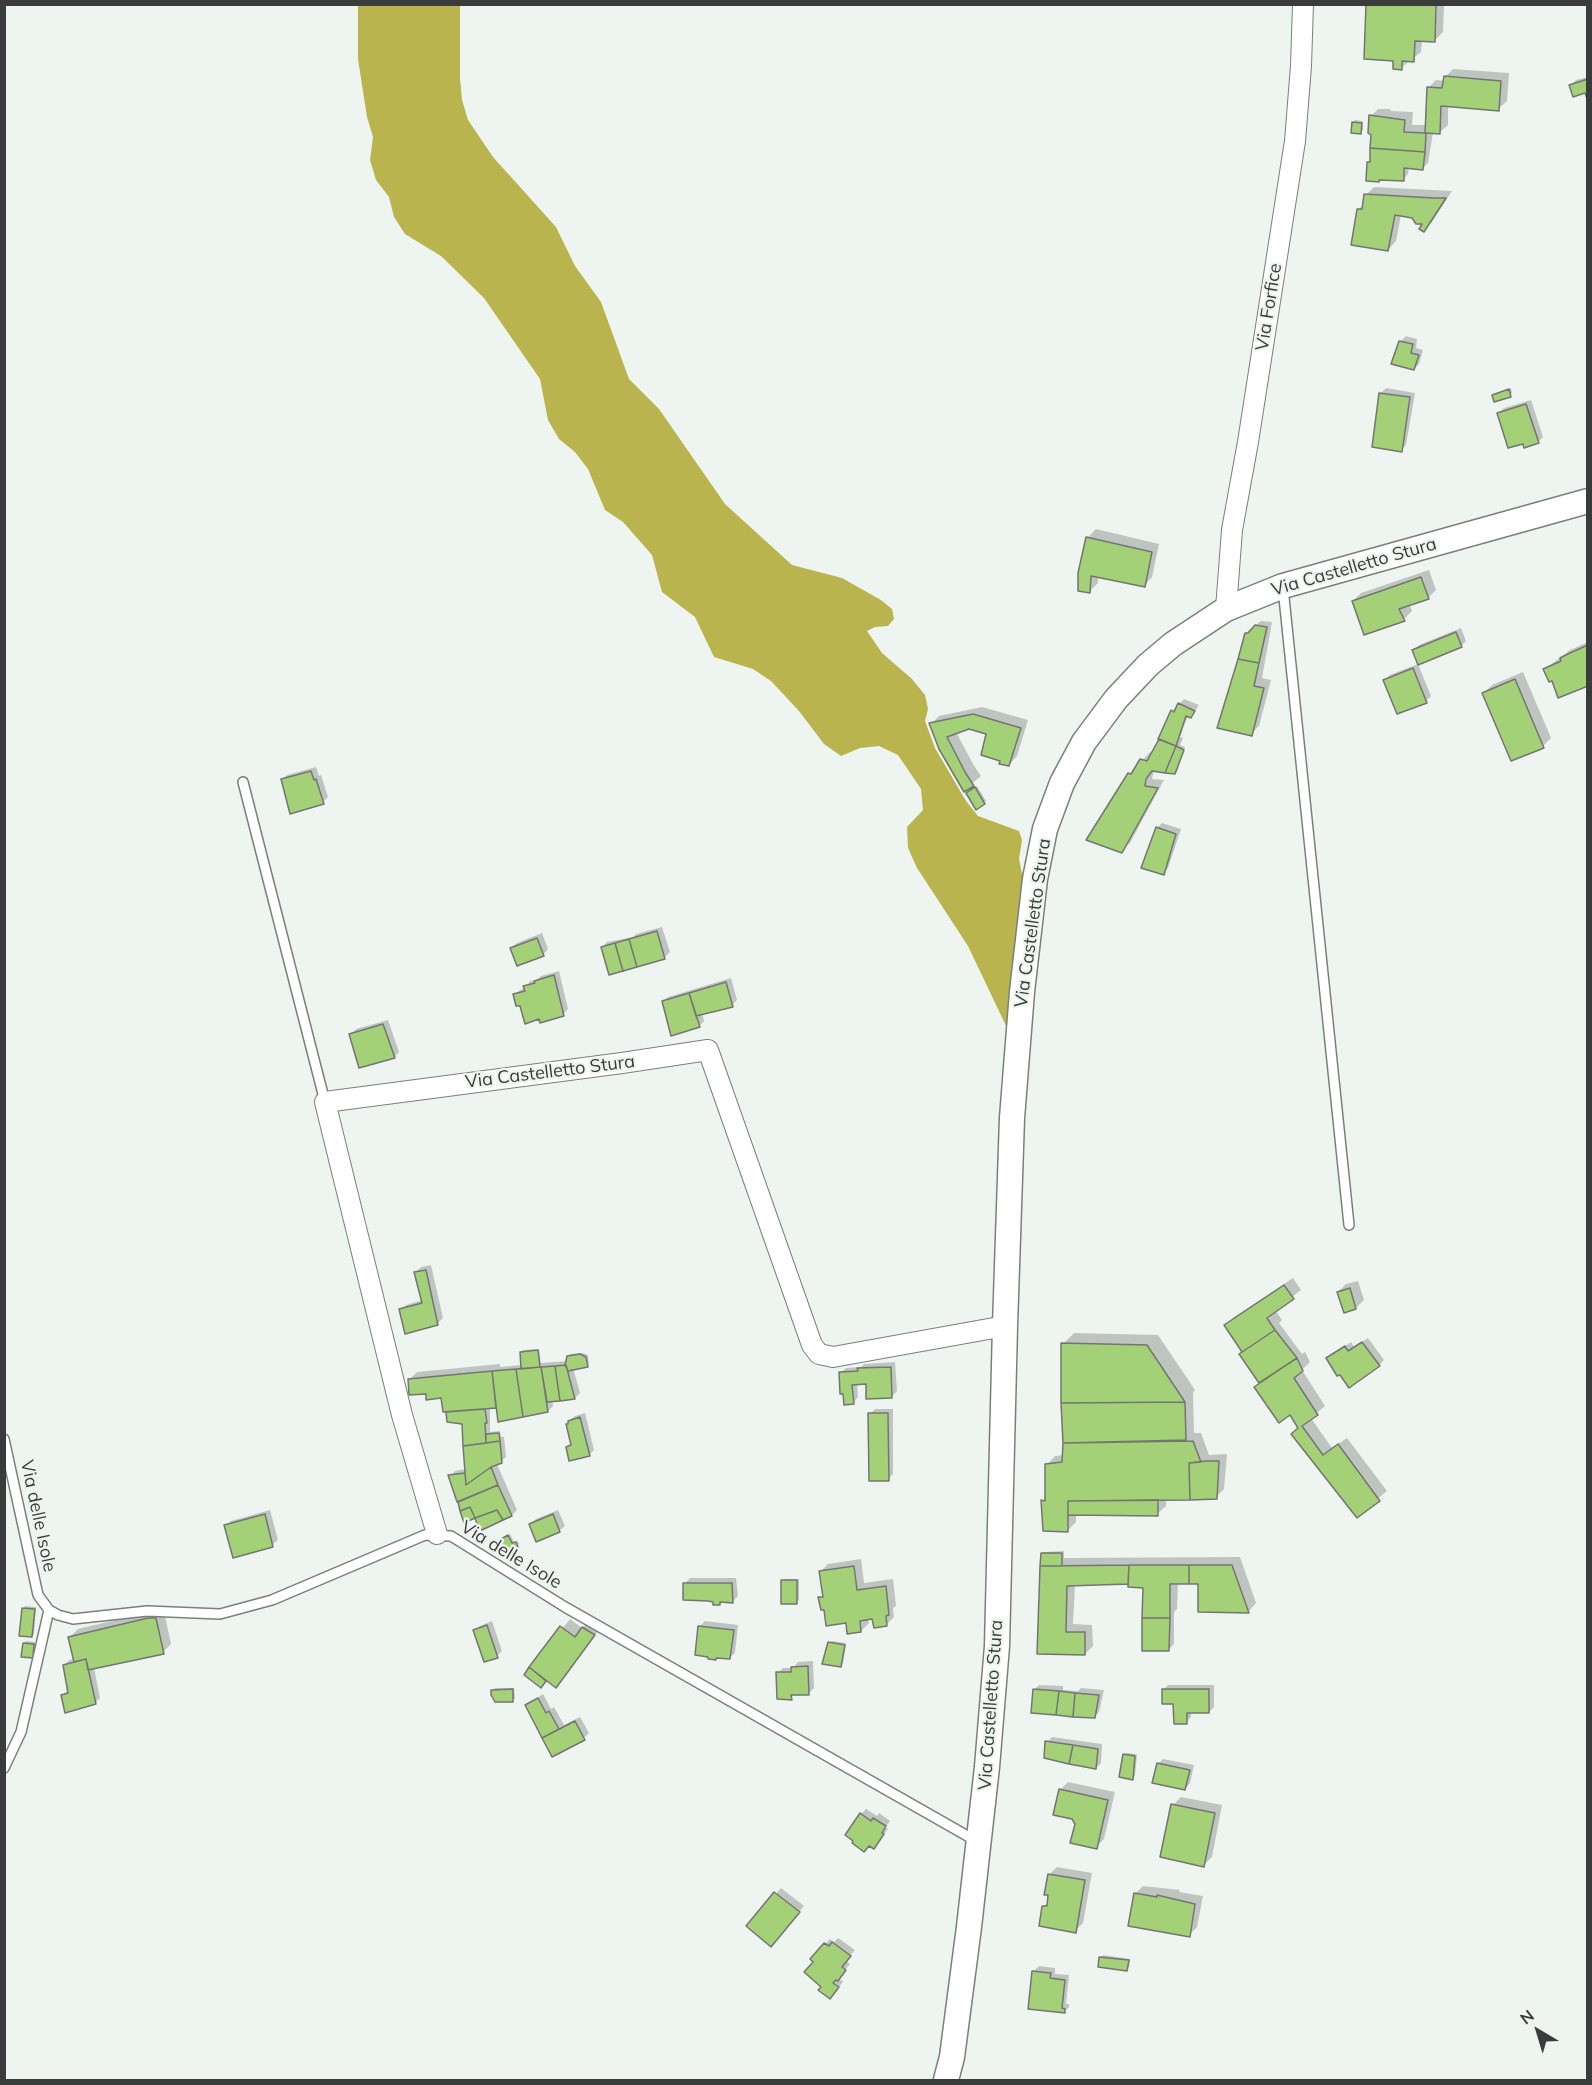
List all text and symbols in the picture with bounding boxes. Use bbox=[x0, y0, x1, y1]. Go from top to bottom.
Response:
street label: Via Forfice bbox=[1251, 262, 1287, 352]
street label: Via Castelletto Stura bbox=[1269, 533, 1439, 601]
street label: Via Castelletto Stura bbox=[1010, 837, 1056, 1009]
street label: Via Castelletto Stura bbox=[464, 1051, 636, 1093]
street label: Via delle Isole bbox=[16, 1458, 60, 1574]
street label: Via delle Isole bbox=[457, 1516, 565, 1594]
street label: Via Castelletto Stura bbox=[974, 1619, 1008, 1791]
north arrow bbox=[1508, 2001, 1568, 2061]
text: N bbox=[1516, 2005, 1538, 2028]

